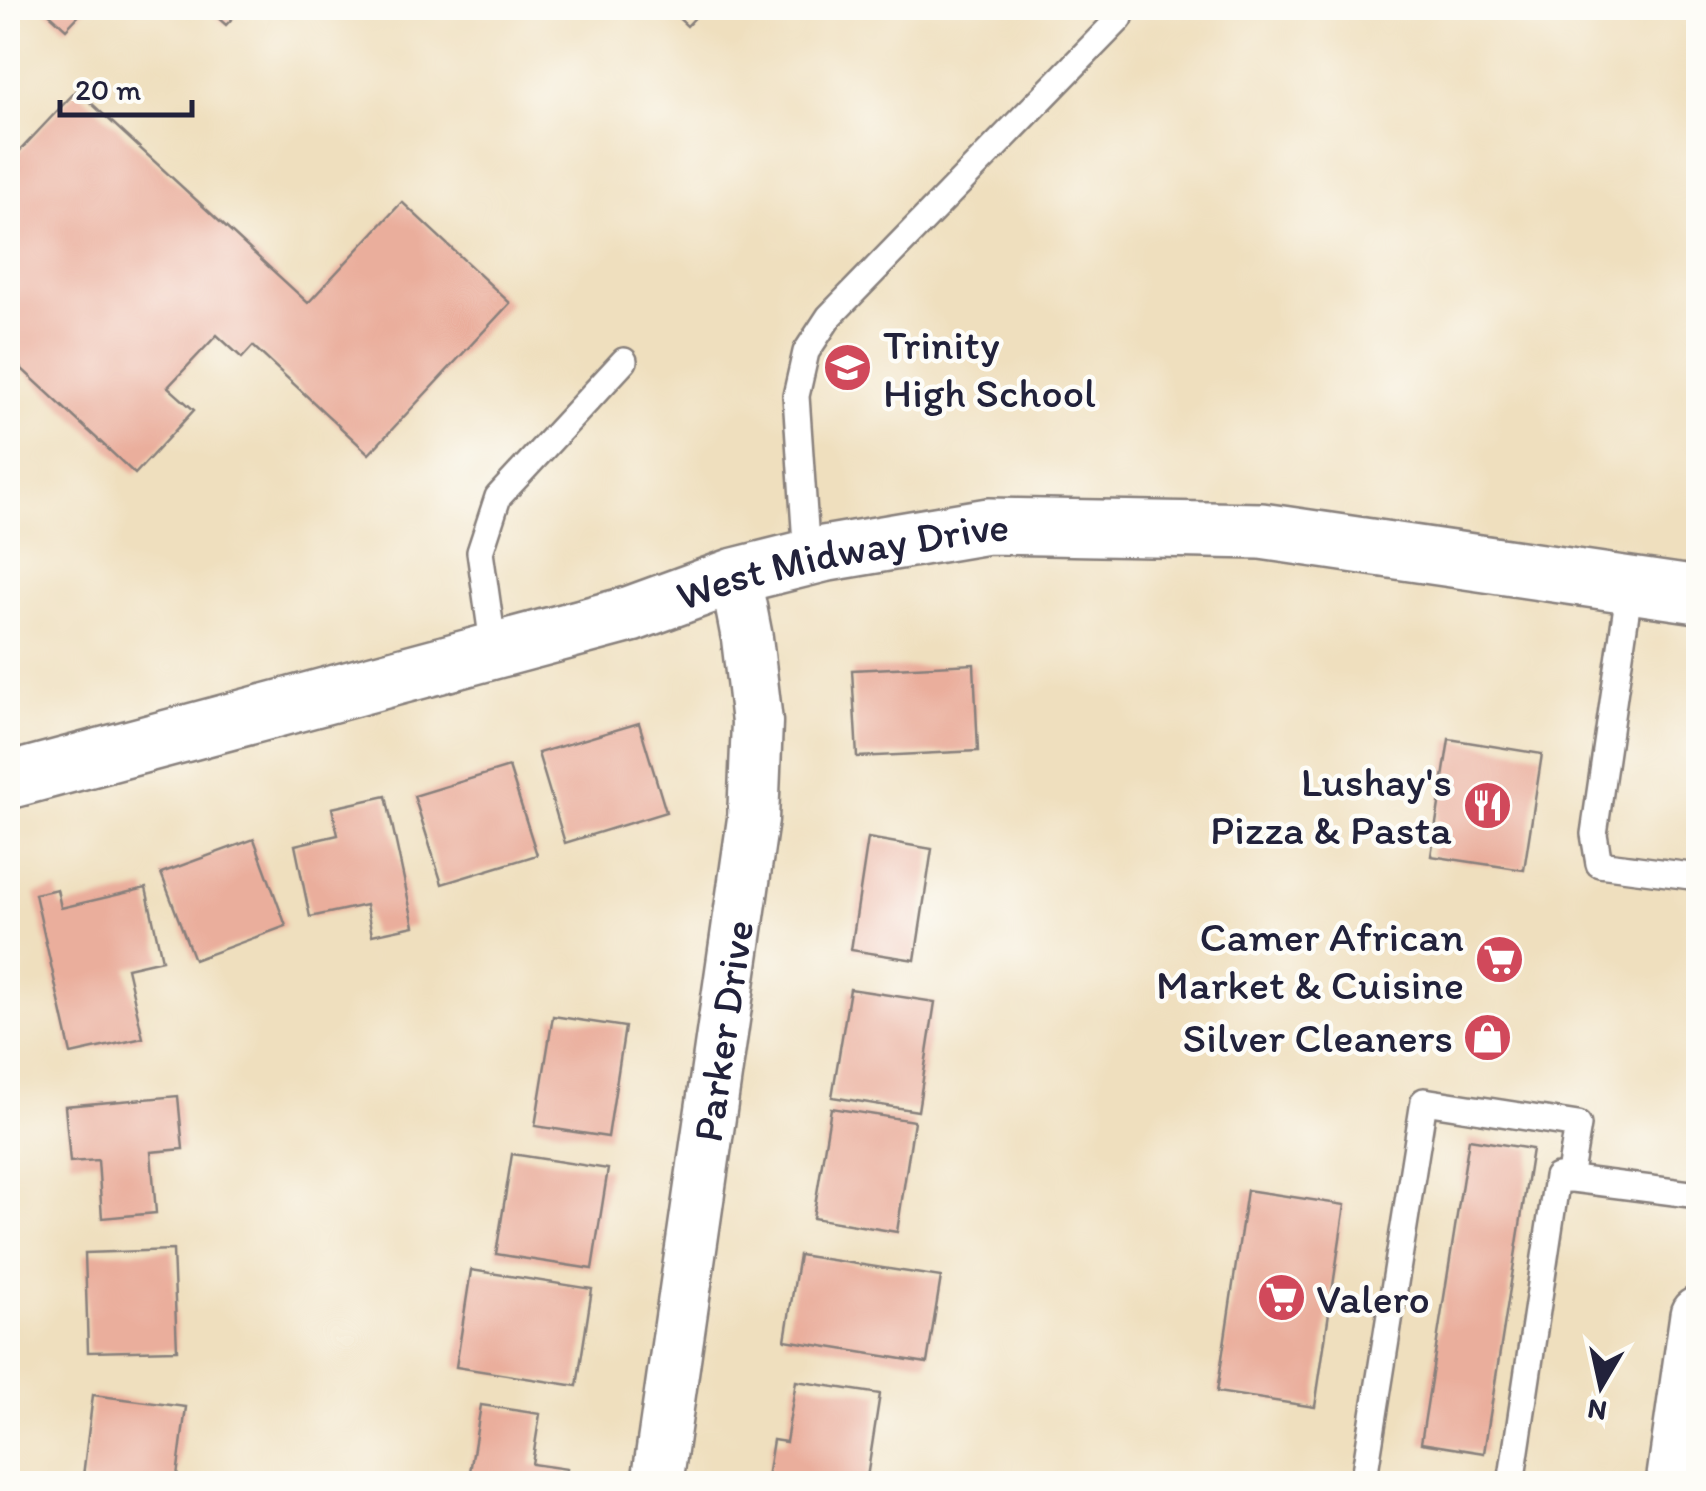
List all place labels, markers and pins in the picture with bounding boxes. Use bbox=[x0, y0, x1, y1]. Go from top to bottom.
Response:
place label: Trinity High School bbox=[883, 319, 1096, 418]
school or university icon: Trinity High School bbox=[822, 342, 874, 394]
place label: Lushay's Pizza & Pasta bbox=[1210, 756, 1452, 855]
restaurant icon: Lushay's Pizza & Pasta bbox=[1461, 779, 1513, 831]
place label: Camer African Market & Cuisine bbox=[1156, 911, 1464, 1010]
supermarket icon: Camer African Market & Cuisine bbox=[1473, 934, 1525, 986]
shop icon: Silver Cleaners bbox=[1462, 1011, 1514, 1063]
place label: Silver Cleaners bbox=[1183, 1012, 1453, 1063]
supermarket icon: Valero bbox=[1255, 1272, 1307, 1324]
place label: Valero bbox=[1316, 1273, 1430, 1324]

